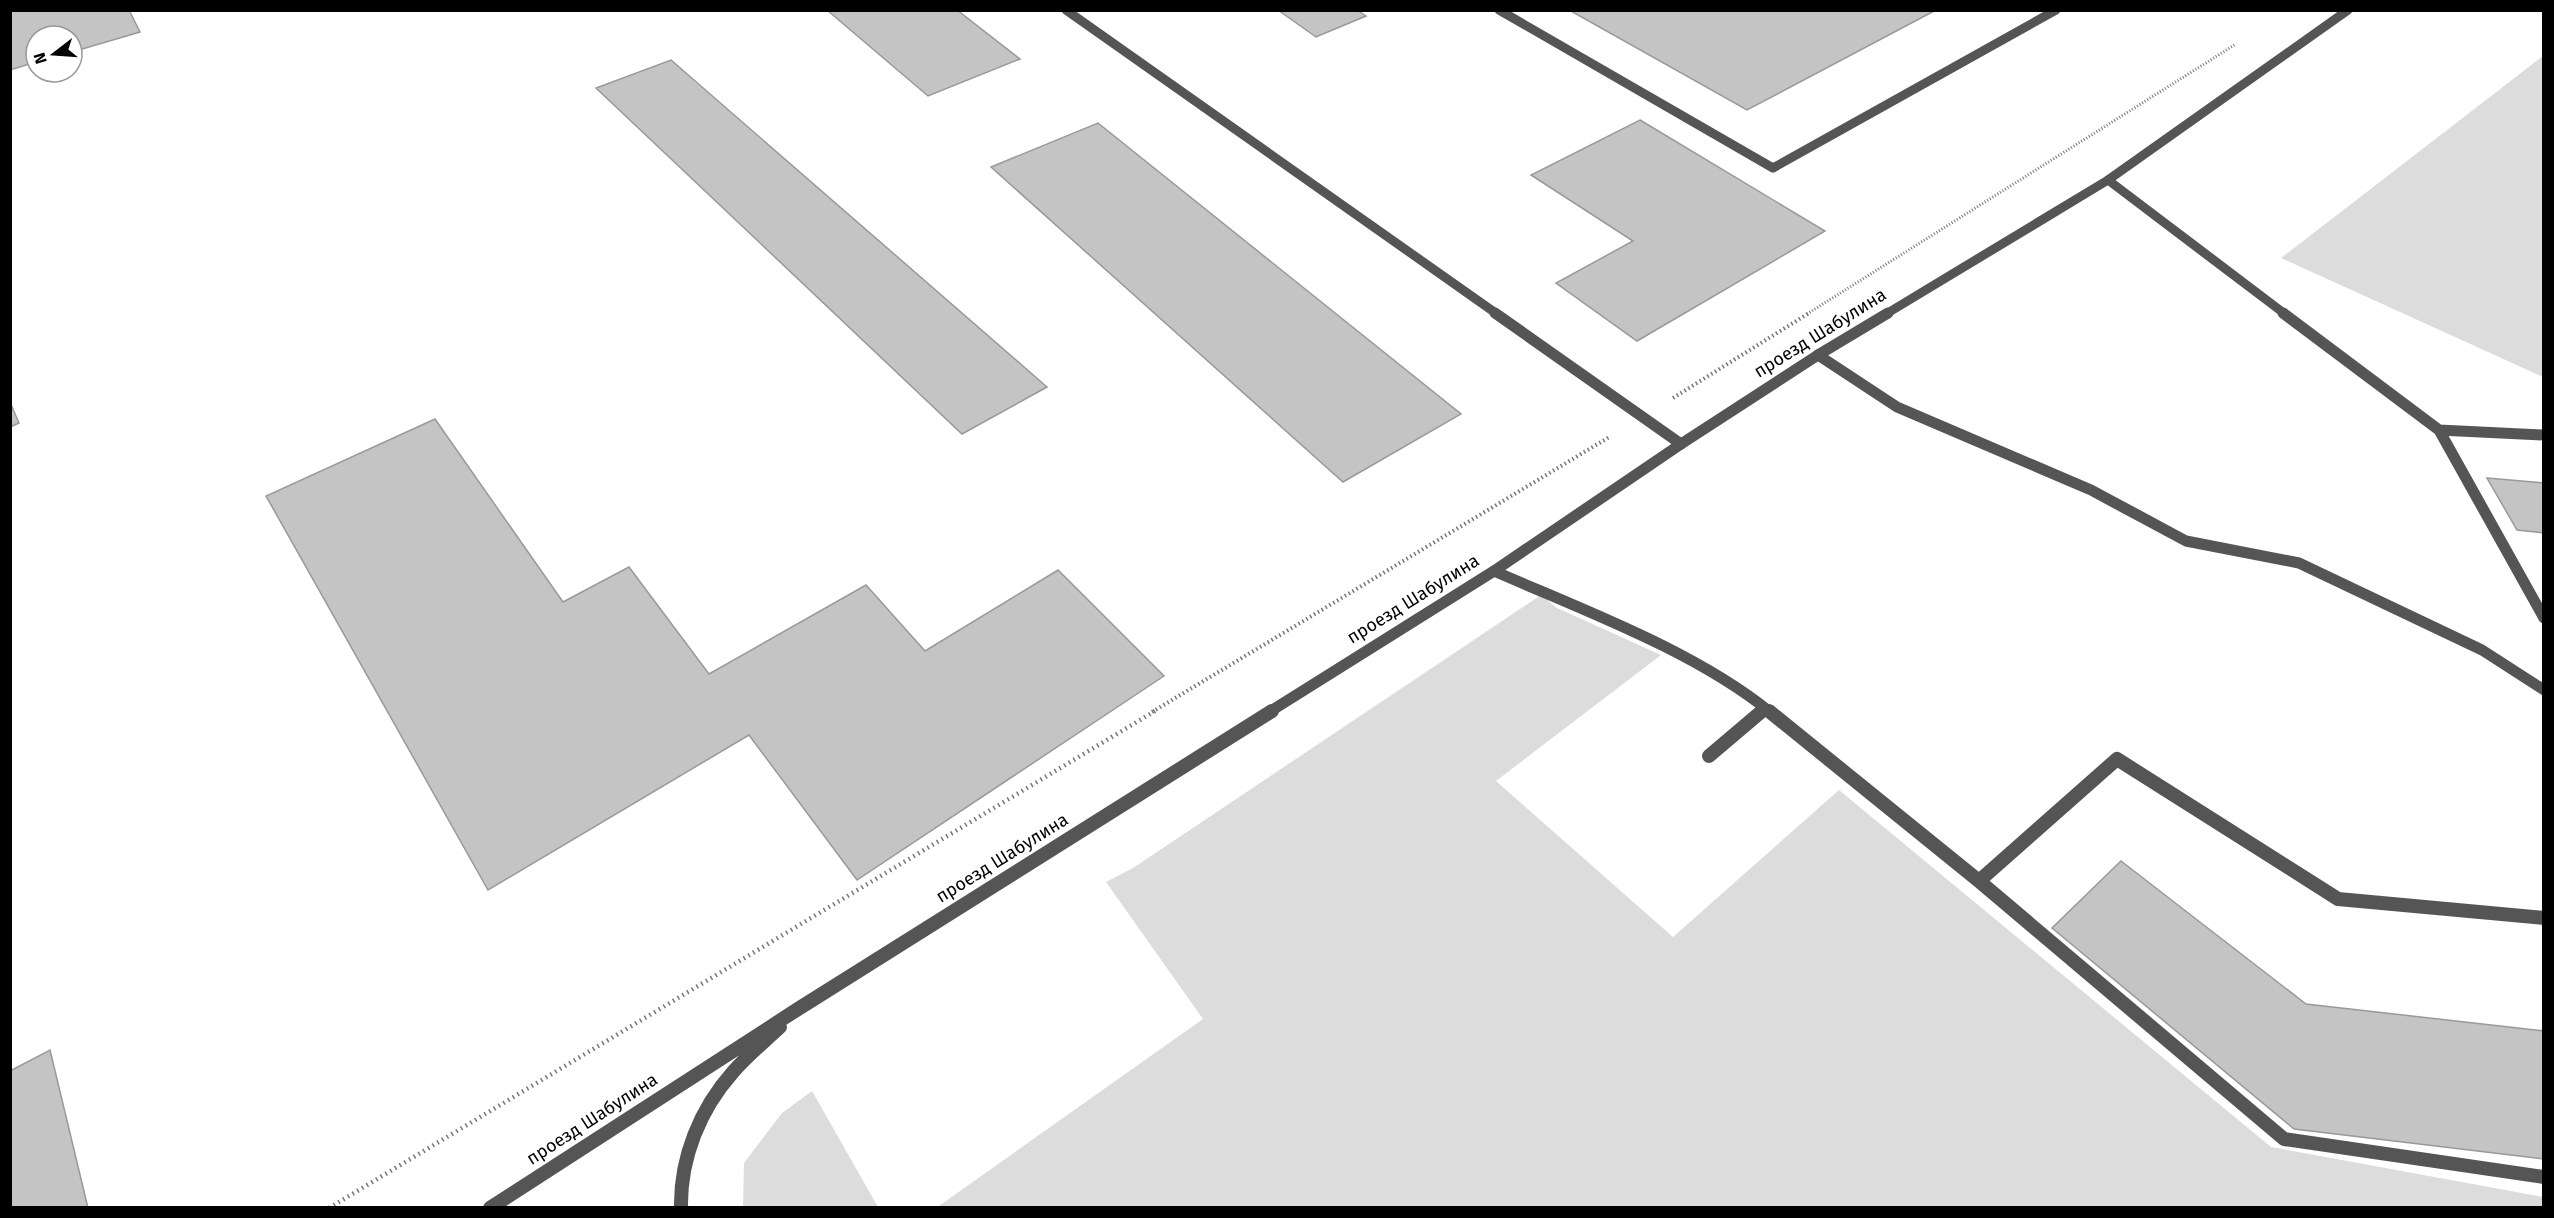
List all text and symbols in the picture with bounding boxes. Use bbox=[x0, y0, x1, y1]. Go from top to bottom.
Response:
north arrow bbox=[24, 24, 84, 84]
text: N bbox=[29, 50, 51, 66]
street label: проезд Шабулина bbox=[1750, 283, 1890, 383]
street label: проезд Шабулина bbox=[1343, 549, 1483, 649]
street label: проезд Шабулина bbox=[932, 808, 1072, 908]
street label: проезд Шабулина bbox=[522, 1068, 662, 1170]

